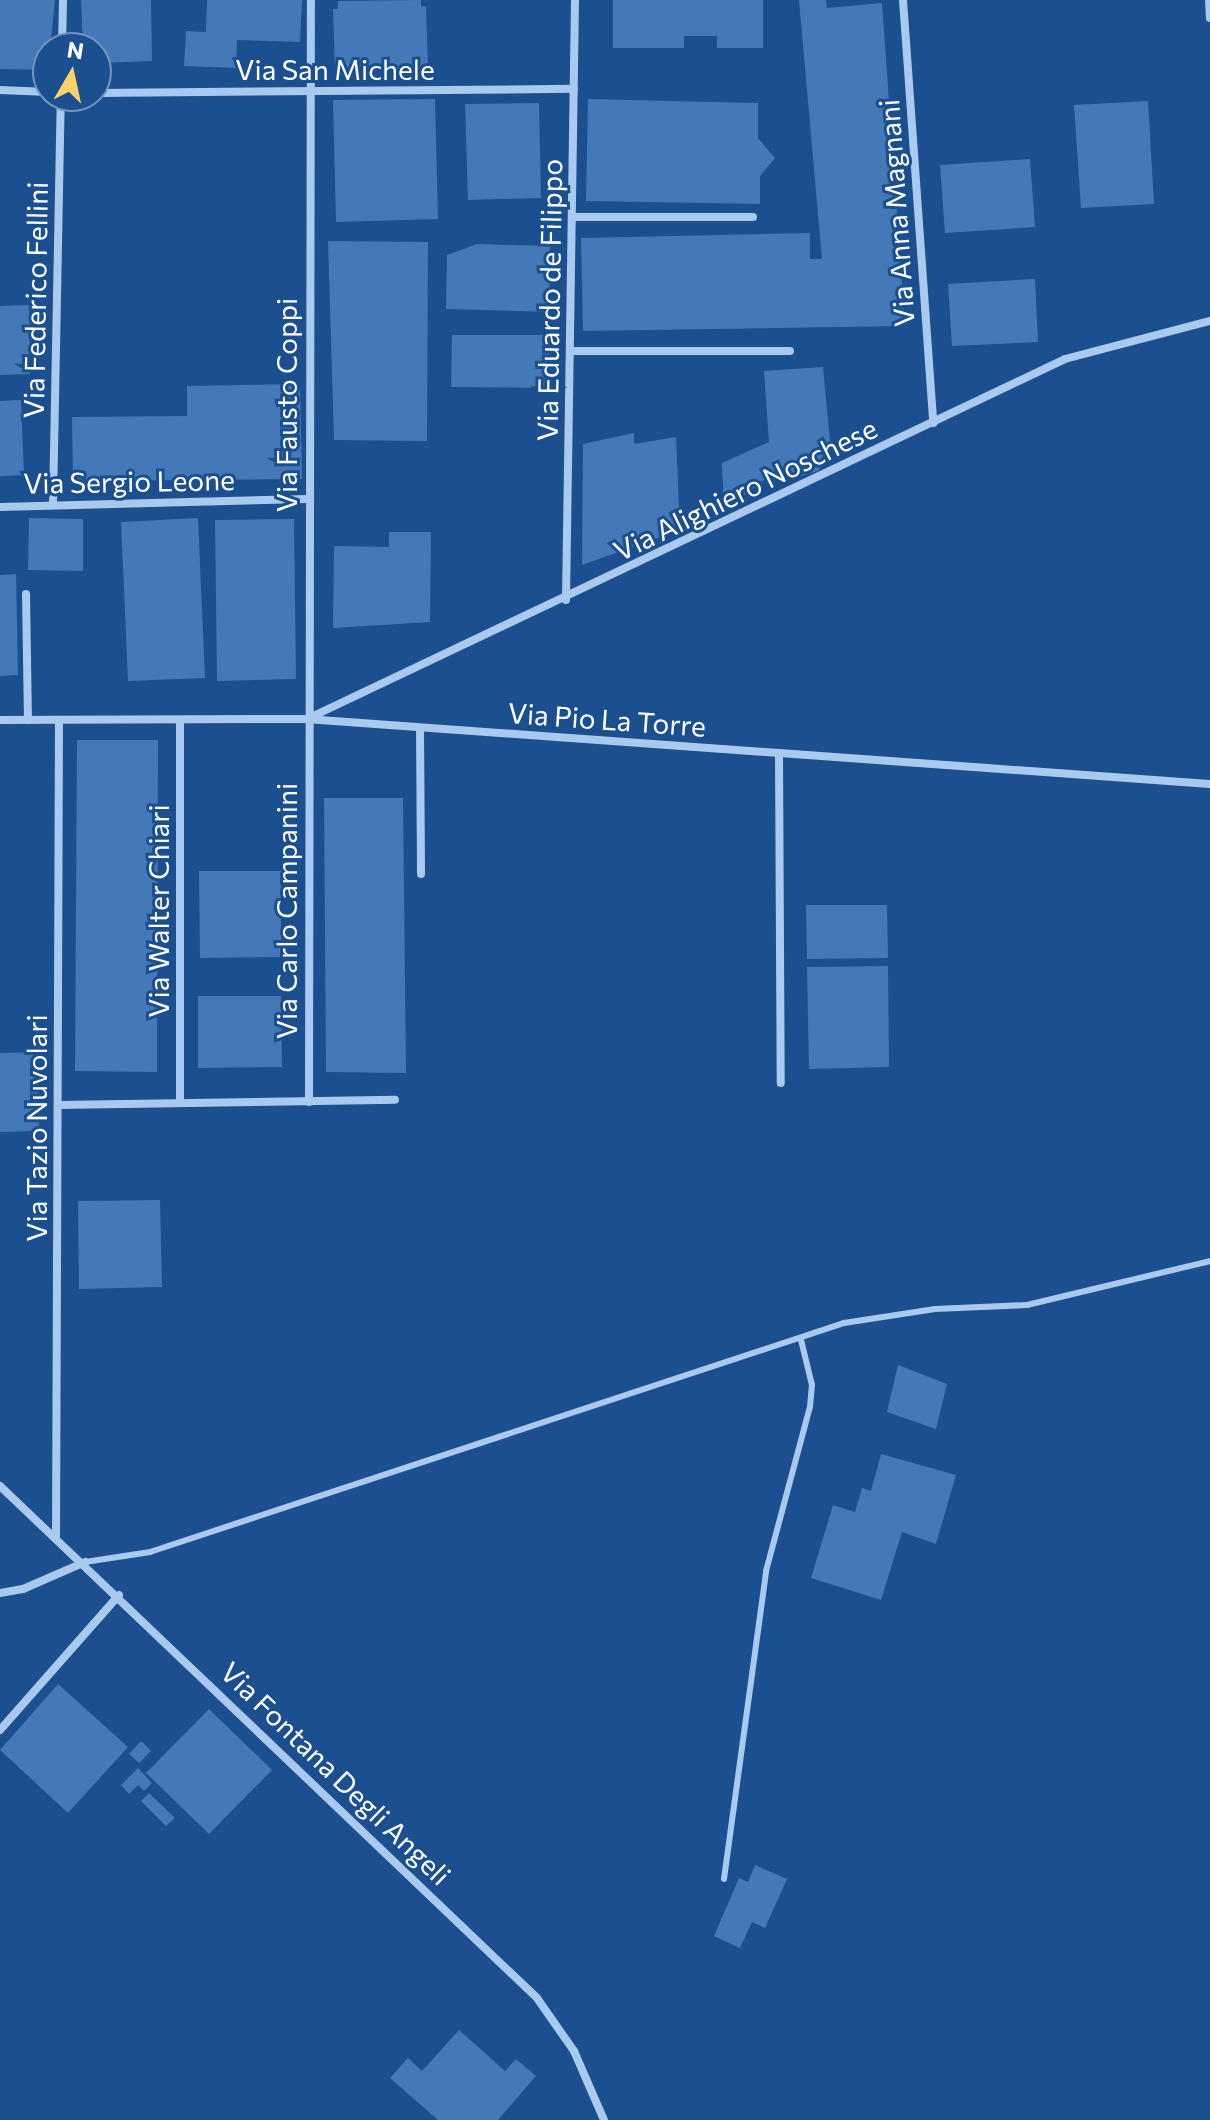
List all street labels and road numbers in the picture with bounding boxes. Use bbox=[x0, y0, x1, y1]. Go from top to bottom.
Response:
street label: Via San Michele bbox=[235, 52, 435, 86]
street label: Via Anna Magnani bbox=[871, 98, 921, 328]
street label: Via Eduardo de Filippo bbox=[530, 159, 568, 441]
street label: Via Federico Fellini bbox=[16, 181, 54, 419]
street label: Via Fausto Coppi bbox=[269, 298, 303, 512]
street label: Via Alighiero Noschese bbox=[608, 411, 882, 567]
street label: Via Sergio Leone bbox=[23, 462, 235, 500]
street label: Via Pio La Torre bbox=[507, 695, 707, 743]
street label: Via Carlo Campanini bbox=[269, 783, 303, 1039]
street label: Via Walter Chiari bbox=[141, 804, 175, 1018]
street label: Via Tazio Nuvolari bbox=[19, 1014, 53, 1242]
street label: Via Fontana Degli Angeli bbox=[214, 1654, 458, 1892]

